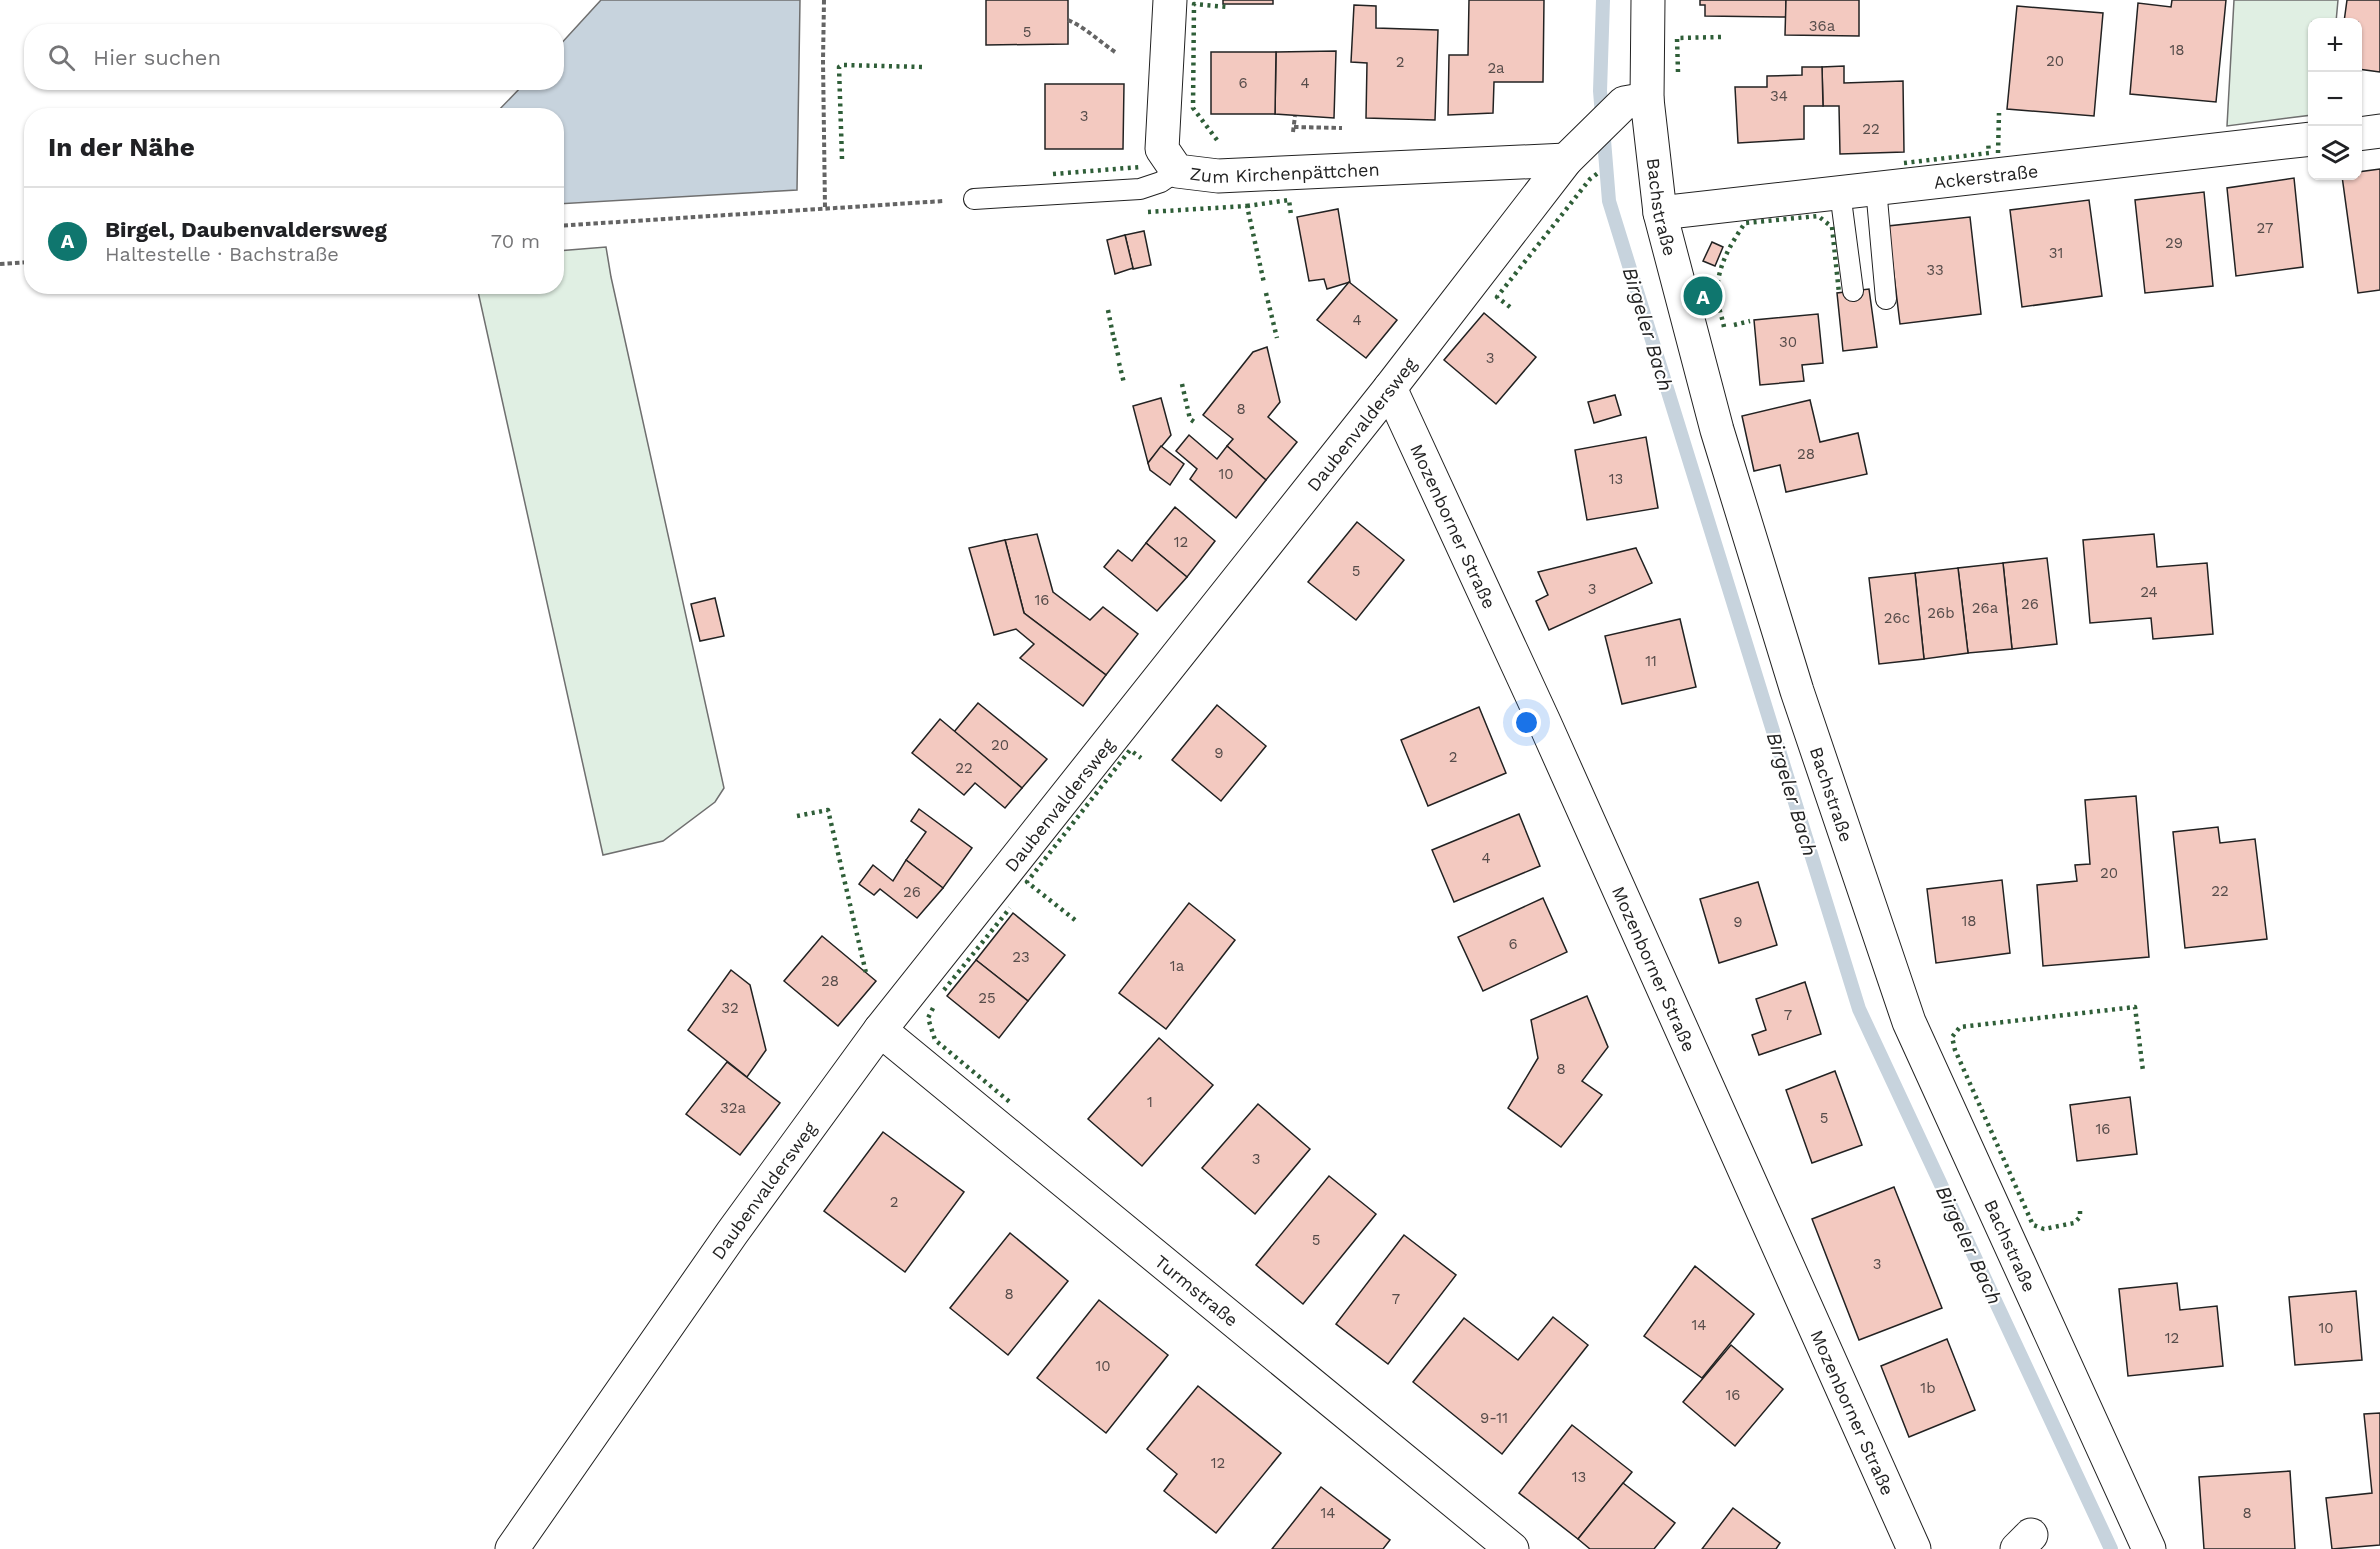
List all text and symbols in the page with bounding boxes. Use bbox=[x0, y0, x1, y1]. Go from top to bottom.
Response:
house number: 36a bbox=[1809, 17, 1836, 35]
map controls bbox=[2308, 18, 2362, 180]
button: + bbox=[2308, 18, 2362, 72]
house number: 5 bbox=[1023, 23, 1031, 41]
search box bbox=[24, 24, 564, 90]
icon: search bbox=[45, 41, 78, 74]
house number: 18 bbox=[2169, 41, 2185, 59]
text: Hier suchen bbox=[93, 45, 221, 70]
house number: 20 bbox=[2046, 52, 2064, 70]
house number: 2 bbox=[1396, 53, 1404, 71]
house number: 2a bbox=[1487, 59, 1505, 77]
button: − bbox=[2308, 72, 2362, 126]
house number: 6 bbox=[1238, 74, 1248, 92]
house number: 4 bbox=[1300, 74, 1310, 92]
house number: 34 bbox=[1770, 87, 1788, 105]
house number: 3 bbox=[1080, 107, 1088, 125]
house number: 22 bbox=[1862, 120, 1880, 138]
button: layers bbox=[2308, 126, 2362, 180]
text: In der Nähe bbox=[48, 132, 195, 162]
street label: Bachstraße bbox=[1643, 157, 1681, 258]
street label: Zum Kirchenpättchen bbox=[1189, 158, 1380, 187]
street label: Ackerstraße bbox=[1933, 160, 2039, 192]
text: Birgel, Daubenvaldersweg bbox=[105, 217, 387, 242]
house number: 27 bbox=[2257, 219, 2273, 237]
text: A bbox=[61, 229, 74, 253]
text: 70 m bbox=[491, 229, 540, 253]
house number: 29 bbox=[2165, 234, 2183, 252]
text: Haltestelle · Bachstraße bbox=[105, 242, 339, 266]
house number: 31 bbox=[2049, 244, 2063, 262]
house number: 33 bbox=[1926, 261, 1944, 279]
water label: Birgeler Bach bbox=[1618, 264, 1678, 394]
pin: A bbox=[1684, 274, 1722, 318]
house number: 4 bbox=[1352, 311, 1362, 329]
house number: 30 bbox=[1779, 333, 1797, 351]
house number: 3 bbox=[1486, 349, 1494, 367]
street label: Daubenvaldersweg bbox=[1302, 353, 1420, 495]
house number: 8 bbox=[1236, 400, 1246, 418]
street label: Mozenborner Straße bbox=[1407, 440, 1501, 612]
house number: 28 bbox=[1797, 445, 1815, 463]
house number: 10 bbox=[1218, 465, 1234, 483]
house number: 13 bbox=[1609, 470, 1623, 488]
house number: 12 bbox=[1174, 533, 1188, 551]
house number: 5 bbox=[1352, 562, 1360, 580]
house number: 3 bbox=[1588, 580, 1596, 598]
house number: 24 bbox=[2140, 583, 2158, 601]
house number: 16 bbox=[1035, 591, 1049, 609]
house number: 26 bbox=[2021, 595, 2039, 613]
house number: 26a bbox=[1972, 599, 1999, 617]
house number: 26b bbox=[1927, 604, 1955, 622]
house number: 26c bbox=[1884, 609, 1910, 627]
house number: 11 bbox=[1645, 652, 1657, 670]
your location bbox=[1512, 708, 1541, 737]
water label: Birgeler Bach bbox=[1762, 729, 1822, 859]
street label: Daubenvaldersweg bbox=[1000, 734, 1118, 875]
house number: 20 bbox=[991, 736, 1009, 754]
house number: 9 bbox=[1214, 744, 1224, 762]
street label: Bachstraße bbox=[1806, 744, 1858, 844]
house number: 2 bbox=[1449, 748, 1457, 766]
house number: 22 bbox=[955, 759, 973, 777]
house number: 4 bbox=[1481, 849, 1491, 867]
house number: 20 bbox=[2100, 864, 2118, 882]
house number: 22 bbox=[2211, 882, 2229, 900]
house number: 26 bbox=[903, 883, 921, 901]
street label: Mozenborner Straße bbox=[1608, 883, 1701, 1055]
house number: 18 bbox=[1961, 912, 1977, 930]
house number: 9 bbox=[1733, 913, 1743, 931]
house number: 6 bbox=[1508, 935, 1518, 953]
house number: 23 bbox=[1012, 948, 1030, 966]
house number: 1a bbox=[1170, 957, 1185, 975]
house number: 28 bbox=[821, 972, 839, 990]
house number: 25 bbox=[978, 989, 996, 1007]
house number: 32 bbox=[721, 999, 739, 1017]
house number: 7 bbox=[1784, 1006, 1792, 1024]
house number: 8 bbox=[1556, 1060, 1566, 1078]
house number: 1 bbox=[1147, 1093, 1153, 1111]
house number: 32a bbox=[720, 1099, 746, 1117]
house number: 5 bbox=[1820, 1109, 1828, 1127]
street label: Daubenvaldersweg bbox=[707, 1117, 820, 1263]
house number: 16 bbox=[2096, 1120, 2110, 1138]
house number: 3 bbox=[1252, 1150, 1260, 1168]
water label: Birgeler Bach bbox=[1931, 1182, 2007, 1308]
house number: 2 bbox=[890, 1193, 898, 1211]
street label: Bachstraße bbox=[1981, 1196, 2041, 1295]
house number: 5 bbox=[1312, 1231, 1320, 1249]
street label: Turmstraße bbox=[1151, 1250, 1243, 1330]
house number: 3 bbox=[1873, 1255, 1881, 1273]
house number: 8 bbox=[1004, 1285, 1014, 1303]
house number: 7 bbox=[1392, 1290, 1400, 1308]
house number: 14 bbox=[1691, 1316, 1707, 1334]
house number: 10 bbox=[2318, 1319, 2334, 1337]
street label: Mozenborner Straße bbox=[1807, 1326, 1899, 1498]
house number: 12 bbox=[2165, 1329, 2179, 1347]
house number: 10 bbox=[1095, 1357, 1111, 1375]
house number: 1b bbox=[1920, 1379, 1936, 1397]
house number: 16 bbox=[1726, 1386, 1740, 1404]
house number: 9-11 bbox=[1480, 1409, 1508, 1427]
house number: 12 bbox=[1211, 1454, 1225, 1472]
house number: 13 bbox=[1572, 1468, 1586, 1486]
house number: 14 bbox=[1320, 1504, 1336, 1522]
house number: 8 bbox=[2242, 1504, 2252, 1522]

